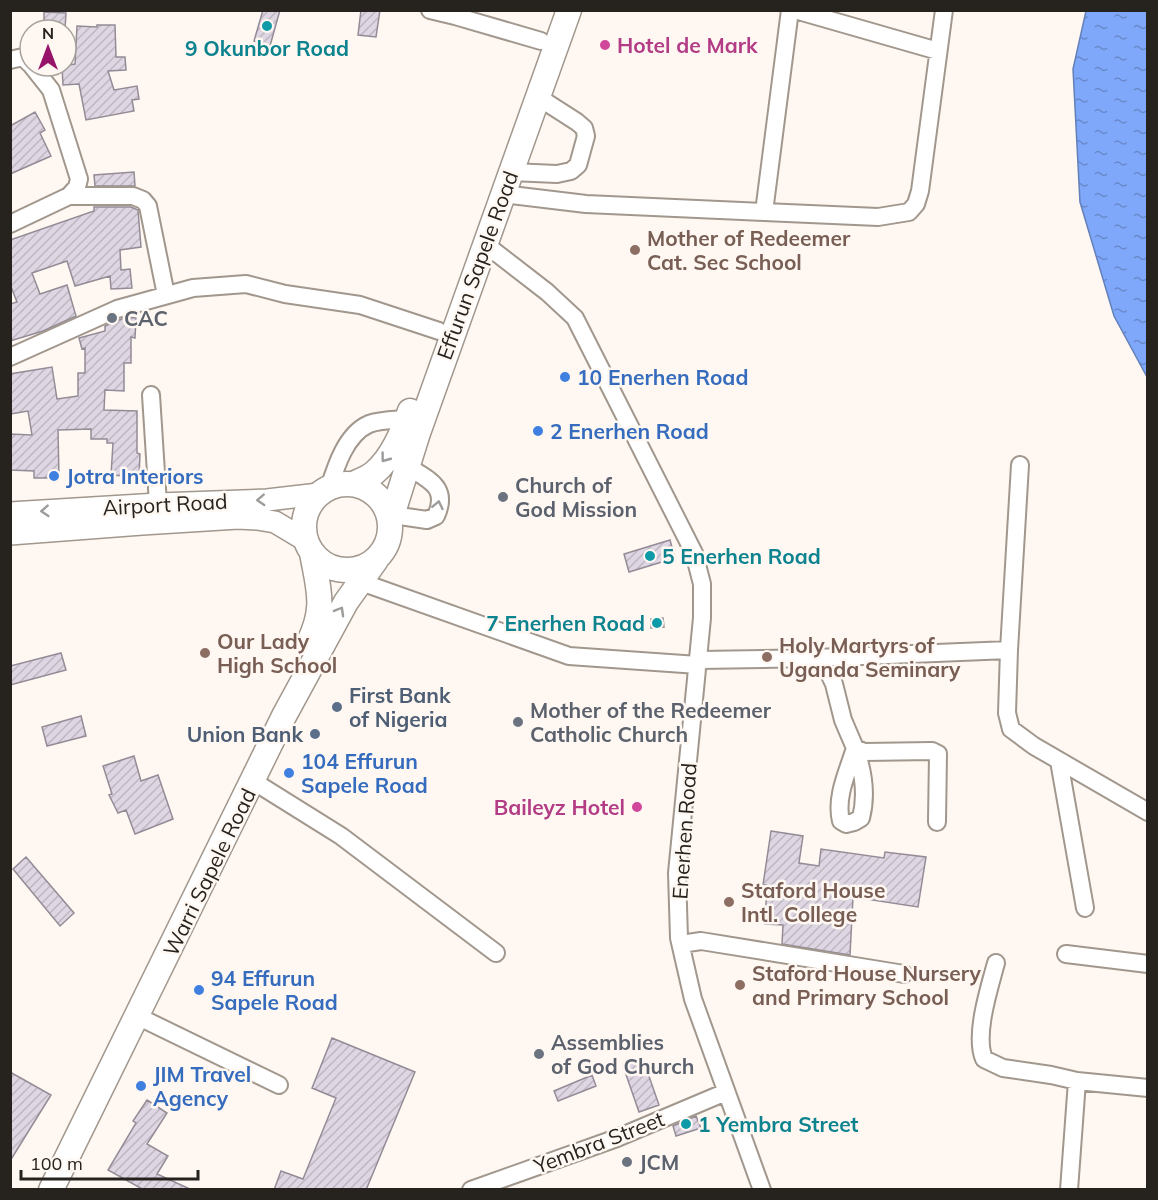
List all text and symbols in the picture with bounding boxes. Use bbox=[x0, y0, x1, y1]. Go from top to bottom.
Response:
north arrow bbox=[18, 18, 78, 78]
marker: 9 Okunbor Road bbox=[260, 19, 274, 33]
text: N bbox=[42, 23, 54, 43]
place label: Hotel de Mark bbox=[617, 32, 758, 58]
place label: 9 Okunbor Road bbox=[185, 35, 349, 61]
marker: Hotel de Mark bbox=[598, 38, 612, 52]
street label: Effurun Sapele Road bbox=[431, 167, 523, 363]
place label: Mother of Redeemer Cat. Sec School bbox=[647, 225, 851, 275]
marker: Mother of Redeemer Cat. Sec School bbox=[628, 243, 642, 257]
place label: CAC bbox=[124, 305, 168, 331]
marker: CAC bbox=[105, 311, 119, 325]
place label: 10 Enerhen Road bbox=[577, 364, 748, 390]
marker: 10 Enerhen Road bbox=[558, 370, 572, 384]
place label: 2 Enerhen Road bbox=[550, 418, 709, 444]
marker: 2 Enerhen Road bbox=[531, 424, 545, 438]
one-way arrow bbox=[382, 452, 393, 463]
place label: Jotra Interiors bbox=[66, 463, 204, 489]
marker: Jotra Interiors bbox=[47, 469, 61, 483]
place label: Church of God Mission bbox=[515, 472, 637, 522]
street label: Airport Road bbox=[102, 488, 228, 520]
marker: Church of God Mission bbox=[496, 490, 510, 504]
one-way arrow bbox=[256, 493, 265, 506]
one-way arrow bbox=[431, 500, 444, 510]
one-way arrow bbox=[40, 504, 49, 517]
place label: 5 Enerhen Road bbox=[662, 543, 821, 569]
marker: 5 Enerhen Road bbox=[643, 549, 657, 563]
one-way arrow bbox=[333, 607, 345, 618]
place label: 7 Enerhen Road bbox=[486, 610, 645, 636]
marker: 7 Enerhen Road bbox=[650, 616, 664, 630]
place label: Our Lady High School bbox=[217, 628, 337, 678]
place label: Holy Martyrs of Uganda Seminary bbox=[779, 632, 961, 682]
marker: Our Lady High School bbox=[198, 646, 212, 660]
marker: Holy Martyrs of Uganda Seminary bbox=[760, 650, 774, 664]
place label: First Bank of Nigeria bbox=[349, 682, 451, 732]
place label: Mother of the Redeemer Catholic Church bbox=[530, 697, 772, 747]
marker: First Bank of Nigeria bbox=[330, 700, 344, 714]
marker: Mother of the Redeemer Catholic Church bbox=[511, 715, 525, 729]
place label: Union Bank bbox=[187, 721, 303, 747]
marker: Union Bank bbox=[308, 727, 322, 741]
place label: 104 Effurun Sapele Road bbox=[301, 748, 428, 798]
street label: Enerhen Road bbox=[666, 762, 702, 900]
marker: 104 Effurun Sapele Road bbox=[282, 766, 296, 780]
street label: Warri Sapele Road bbox=[157, 784, 261, 960]
place label: Baileyz Hotel bbox=[494, 794, 625, 820]
marker: Baileyz Hotel bbox=[630, 800, 644, 814]
place label: Staford House Intl. College bbox=[741, 877, 885, 927]
marker: Staford House Intl. College bbox=[722, 895, 736, 909]
place label: Staford House Nursery and Primary School bbox=[752, 960, 982, 1010]
place label: 94 Effurun Sapele Road bbox=[211, 965, 338, 1015]
marker: Staford House Nursery and Primary School bbox=[733, 978, 747, 992]
marker: 94 Effurun Sapele Road bbox=[192, 983, 206, 997]
place label: Assemblies of God Church bbox=[551, 1029, 694, 1079]
marker: Assemblies of God Church bbox=[532, 1047, 546, 1061]
place label: JIM Travel Agency bbox=[153, 1061, 251, 1111]
marker: JIM Travel Agency bbox=[134, 1079, 148, 1093]
street label: Yembra Street bbox=[529, 1105, 668, 1179]
place label: 1 Yembra Street bbox=[698, 1111, 859, 1137]
marker: 1 Yembra Street bbox=[679, 1117, 693, 1131]
scale bar bbox=[21, 1143, 198, 1181]
place label: JCM bbox=[639, 1149, 679, 1175]
text: 100 m bbox=[30, 1152, 83, 1175]
marker: JCM bbox=[620, 1155, 634, 1169]

